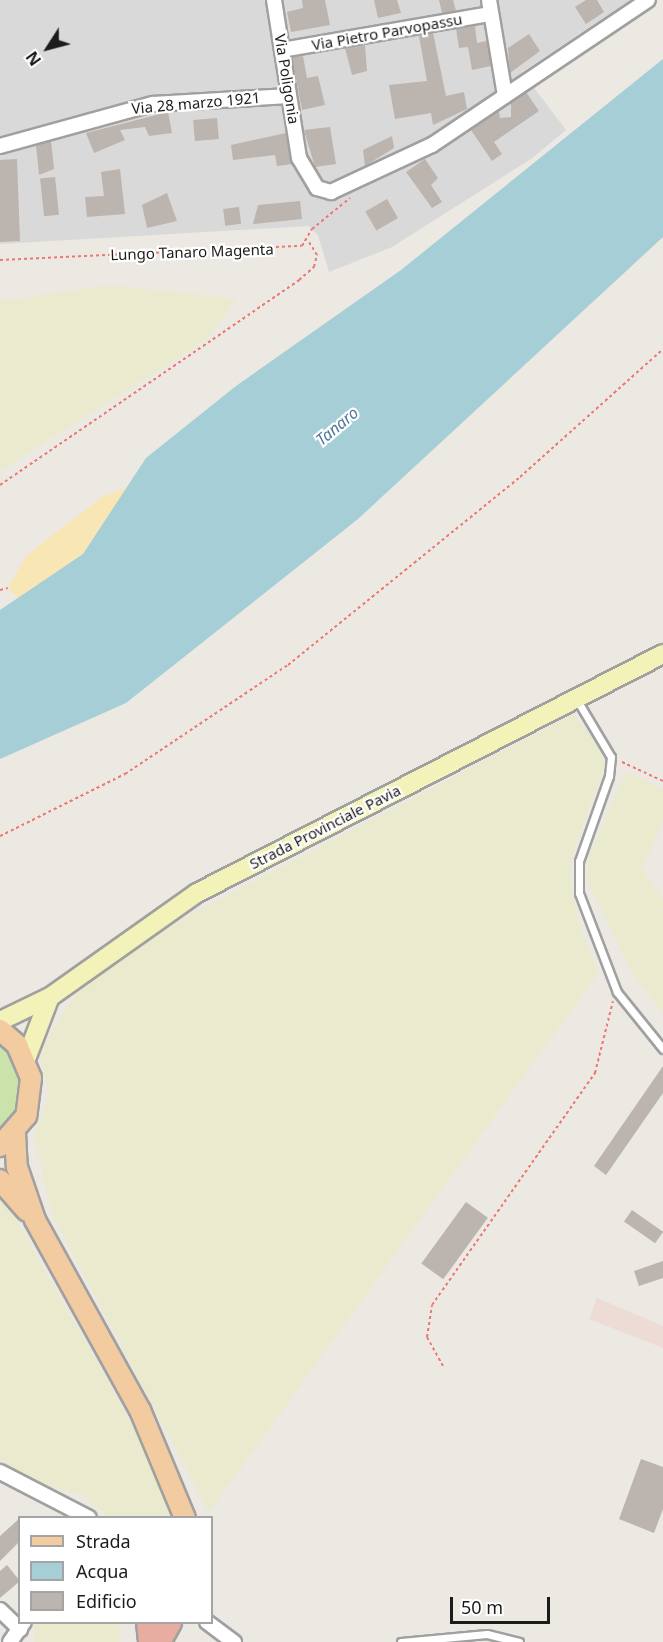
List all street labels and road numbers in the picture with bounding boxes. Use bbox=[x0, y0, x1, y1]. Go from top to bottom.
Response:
street label: Via Pietro Parvopassu bbox=[310, 10, 464, 54]
street label: Via Poligonia bbox=[271, 33, 303, 125]
street label: Via 28 marzo 1921 bbox=[131, 88, 261, 118]
street label: Lungo Tanaro Magenta bbox=[110, 240, 274, 264]
street label: Strada Provinciale Pavia bbox=[246, 781, 404, 873]

